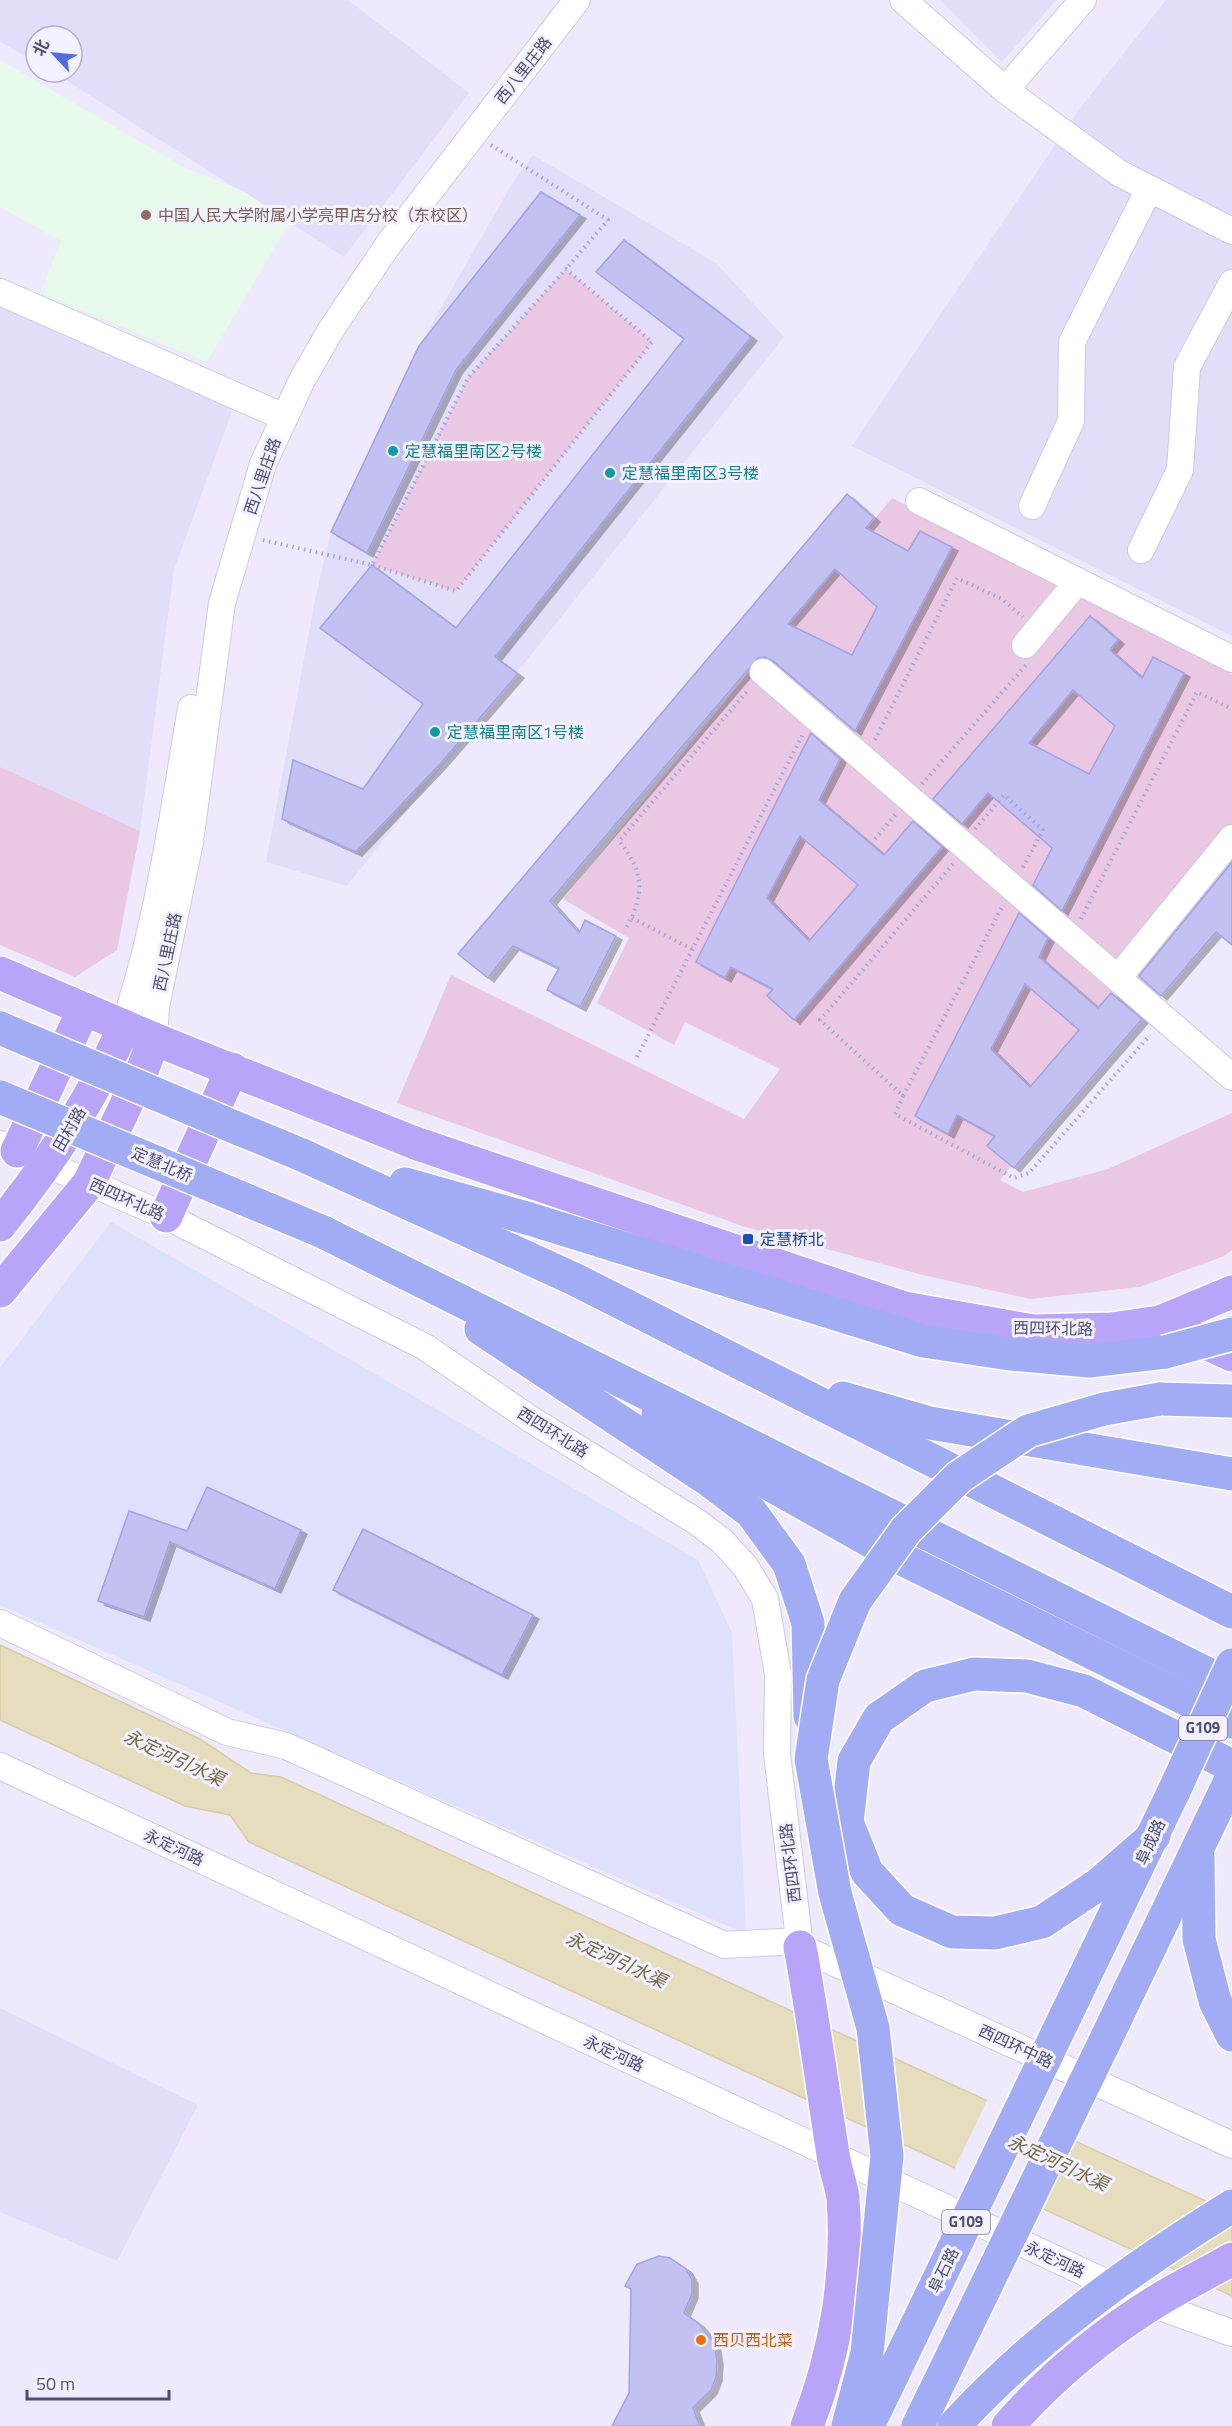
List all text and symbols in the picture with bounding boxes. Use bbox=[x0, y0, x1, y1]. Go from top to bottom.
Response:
north arrow bbox=[24, 24, 84, 84]
street label: 西八里庄路 bbox=[489, 31, 557, 109]
text: 北 bbox=[26, 35, 55, 60]
place label: 中国人民大学附属小学亮甲店分校（东校区） bbox=[158, 203, 478, 227]
marker: 中国人民大学附属小学亮甲店分校（东校区） bbox=[139, 208, 153, 222]
street label: 西八里庄路 bbox=[238, 434, 286, 518]
place label: 定慧福里南区2号楼 bbox=[405, 439, 542, 463]
marker: 定慧福里南区2号楼 bbox=[386, 444, 400, 458]
place label: 定慧福里南区3号楼 bbox=[622, 461, 759, 485]
marker: 定慧福里南区3号楼 bbox=[603, 466, 617, 480]
place label: 定慧福里南区1号楼 bbox=[447, 720, 584, 744]
marker: 定慧福里南区1号楼 bbox=[428, 725, 442, 739]
street label: 西八里庄路 bbox=[147, 910, 187, 994]
street label: 田村路 bbox=[47, 1102, 91, 1156]
street label: 定慧北桥 bbox=[128, 1140, 196, 1188]
street label: 西四环北路 bbox=[86, 1172, 168, 1226]
place label: 定慧桥北 bbox=[760, 1227, 824, 1251]
marker: 定慧桥北 bbox=[741, 1232, 755, 1246]
street label: 西四环北路 bbox=[1013, 1315, 1093, 1341]
street label: 西四环北路 bbox=[513, 1401, 593, 1463]
road number: G109 bbox=[1179, 1716, 1227, 1740]
water label: 永定河引水渠 bbox=[120, 1722, 232, 1794]
street label: 阜成路 bbox=[1129, 1815, 1171, 1869]
street label: 西四环北路 bbox=[773, 1822, 807, 1904]
street label: 永定河路 bbox=[140, 1823, 208, 1871]
water label: 永定河引水渠 bbox=[562, 1924, 674, 1996]
street label: 西四环中路 bbox=[975, 2018, 1057, 2074]
street label: 永定河路 bbox=[580, 2029, 648, 2077]
water label: 永定河引水渠 bbox=[1004, 2127, 1116, 2199]
road number: G109 bbox=[942, 2210, 990, 2234]
street label: 永定河路 bbox=[1021, 2235, 1089, 2283]
street label: 阜石路 bbox=[922, 2243, 964, 2297]
place label: 西贝西北菜 bbox=[713, 2328, 793, 2352]
marker: 西贝西北菜 bbox=[694, 2333, 708, 2347]
scale bar bbox=[27, 2363, 170, 2401]
text: 50 m bbox=[36, 2370, 75, 2397]

